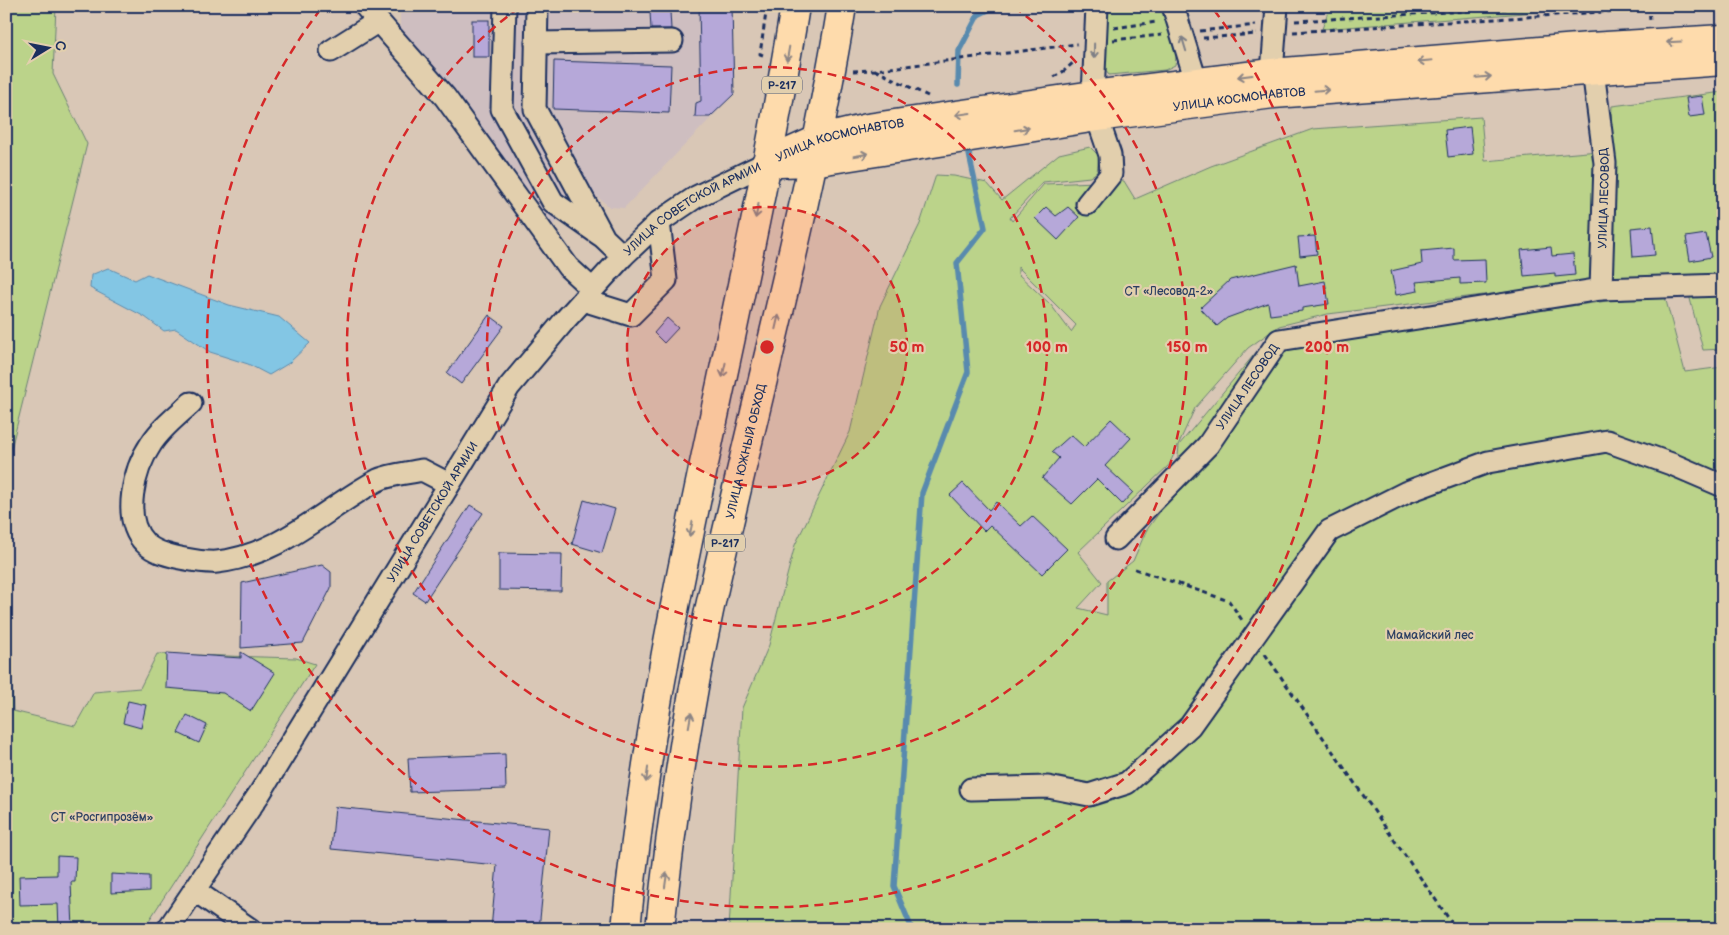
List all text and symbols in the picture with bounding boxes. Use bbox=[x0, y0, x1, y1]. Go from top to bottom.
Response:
north arrow bbox=[22, 22, 72, 72]
one-way arrow bbox=[1179, 36, 1189, 52]
one-way arrow bbox=[1666, 38, 1682, 47]
text: С bbox=[51, 40, 70, 52]
one-way arrow bbox=[1089, 42, 1098, 58]
one-way arrow bbox=[782, 46, 792, 62]
one-way arrow bbox=[1417, 56, 1433, 65]
one-way arrow bbox=[1238, 71, 1254, 81]
one-way arrow bbox=[1475, 73, 1491, 82]
road number: Р-217 bbox=[762, 76, 802, 94]
street label: УЛИЦА КОСМОНАВТОВ bbox=[1172, 85, 1307, 115]
one-way arrow bbox=[1313, 86, 1329, 95]
one-way arrow bbox=[955, 109, 971, 119]
street label: УЛИЦА КОСМОНАВТОВ bbox=[773, 116, 906, 166]
one-way arrow bbox=[1013, 123, 1029, 133]
street label: УЛИЦА ЛЕСОВОД bbox=[1595, 147, 1613, 249]
one-way arrow bbox=[853, 149, 869, 159]
street label: УЛИЦА СОВЕТСКОЙ АРМИИ bbox=[621, 159, 764, 259]
one-way arrow bbox=[751, 203, 761, 219]
park label: СТ «Лесовод-2» bbox=[1125, 284, 1214, 299]
one-way arrow bbox=[773, 314, 782, 330]
centre of rings bbox=[758, 338, 776, 356]
text: 50 m bbox=[890, 338, 925, 357]
text: 100 m bbox=[1026, 338, 1068, 357]
text: 150 m bbox=[1166, 338, 1208, 357]
text: 200 m bbox=[1305, 338, 1349, 357]
street label: УЛИЦА ЛЕСОВОД bbox=[1213, 341, 1283, 433]
one-way arrow bbox=[719, 362, 728, 378]
street label: УЛИЦА ЮЖНЫЙ ОБХОД bbox=[723, 382, 770, 520]
street label: УЛИЦА СОВЕТСКОЙ АРМИИ bbox=[384, 439, 482, 585]
one-way arrow bbox=[686, 521, 695, 537]
road number: Р-217 bbox=[705, 534, 745, 552]
park label: Мамайский лес bbox=[1386, 628, 1474, 643]
one-way arrow bbox=[685, 712, 695, 728]
one-way arrow bbox=[641, 767, 651, 783]
park label: СТ «Росгипрозём» bbox=[51, 810, 154, 825]
one-way arrow bbox=[661, 873, 671, 889]

